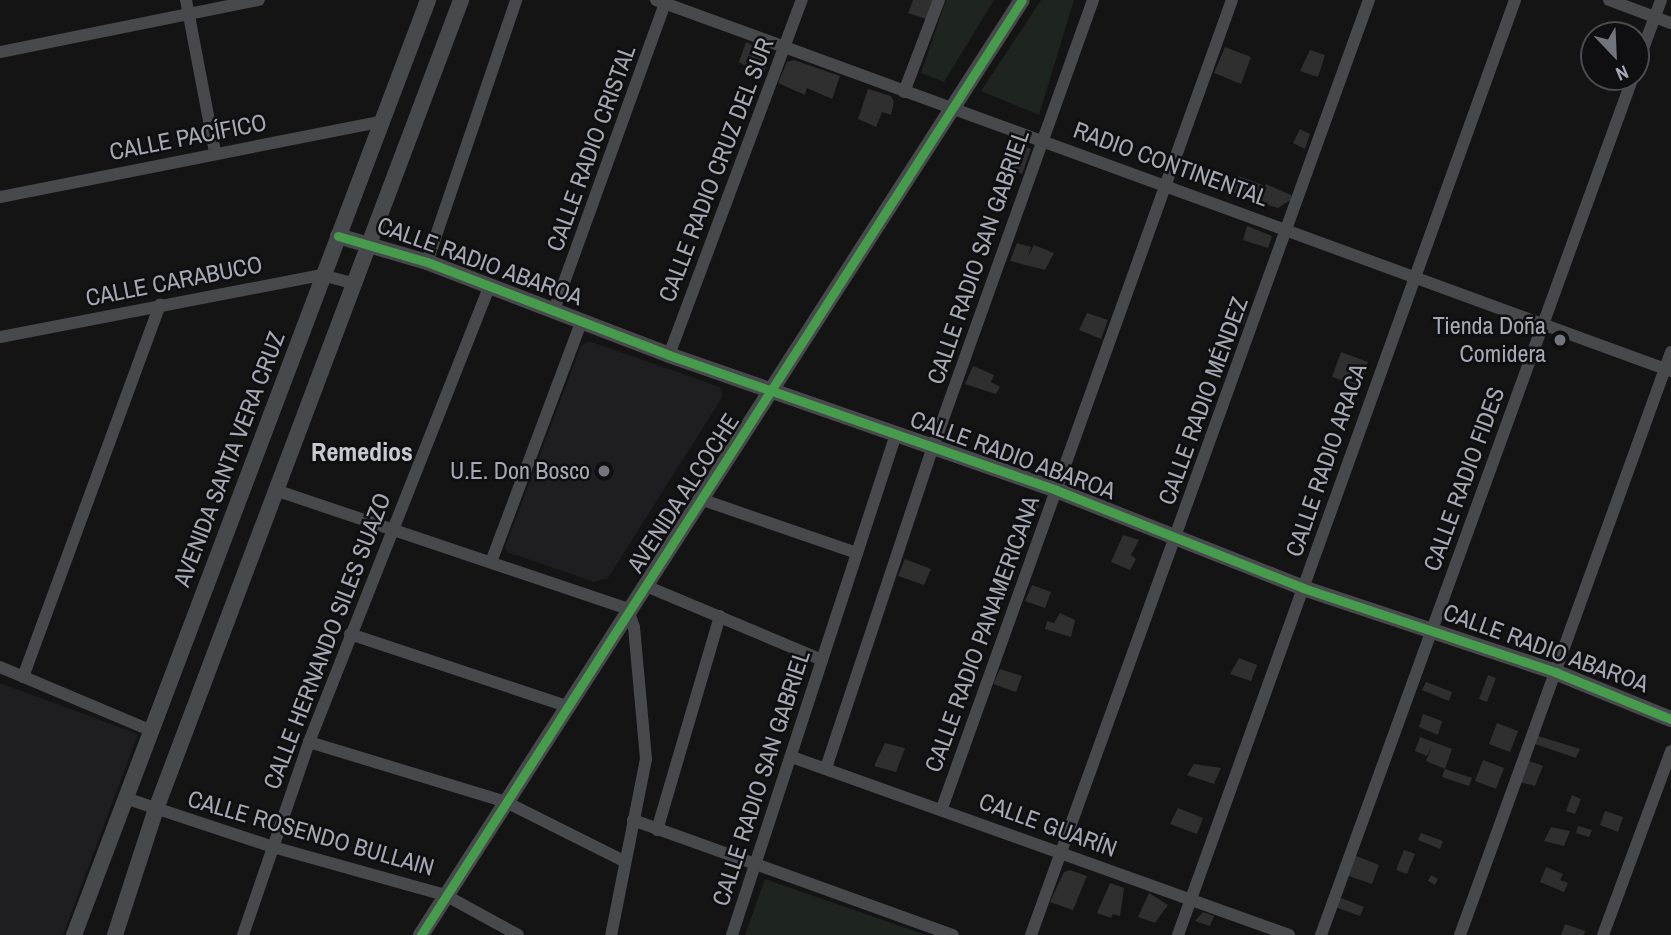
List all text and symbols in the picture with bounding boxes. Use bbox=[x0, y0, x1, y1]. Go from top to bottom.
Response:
north arrow bbox=[1580, 21, 1650, 91]
street label: CALLE RADIO CRUZ DEL SUR bbox=[652, 34, 780, 306]
street label: CALLE RADIO CRISTAL bbox=[540, 41, 642, 255]
text: N bbox=[1612, 59, 1633, 88]
street label: CALLE PACÍFICO bbox=[107, 108, 269, 166]
street label: RADIO CONTINENTAL bbox=[1070, 115, 1272, 213]
street label: CALLE RADIO SAN GABRIEL bbox=[921, 126, 1035, 388]
street label: CALLE RADIO ABAROA bbox=[373, 210, 587, 312]
street label: CALLE CARABUCO bbox=[83, 250, 265, 312]
street label: CALLE RADIO MÉNDEZ bbox=[1152, 293, 1254, 509]
place label: Tienda Doña Comidera bbox=[1433, 312, 1546, 368]
street label: AVENIDA SANTA VERA CRUZ bbox=[166, 326, 292, 592]
marker: Tienda Doña Comidera bbox=[1552, 332, 1568, 348]
street label: CALLE RADIO ARACA bbox=[1279, 359, 1373, 561]
street label: CALLE RADIO FIDES bbox=[1417, 383, 1511, 575]
street label: CALLE RADIO ABAROA bbox=[906, 404, 1120, 506]
street label: AVENIDA ALCOCHE bbox=[620, 407, 746, 579]
district label: Remedios bbox=[311, 436, 413, 468]
place label: U.E. Don Bosco bbox=[450, 457, 590, 485]
marker: U.E. Don Bosco bbox=[596, 463, 612, 479]
street label: CALLE HERNANDO SILES SUAZO bbox=[257, 489, 397, 793]
street label: CALLE RADIO PANAMERICANA bbox=[919, 492, 1045, 776]
street label: CALLE RADIO ABAROA bbox=[1439, 597, 1653, 699]
street label: CALLE RADIO SAN GABRIEL bbox=[706, 647, 816, 909]
street label: CALLE ROSENDO BULLAIN bbox=[185, 784, 437, 882]
street label: CALLE GUARÍN bbox=[975, 787, 1121, 863]

